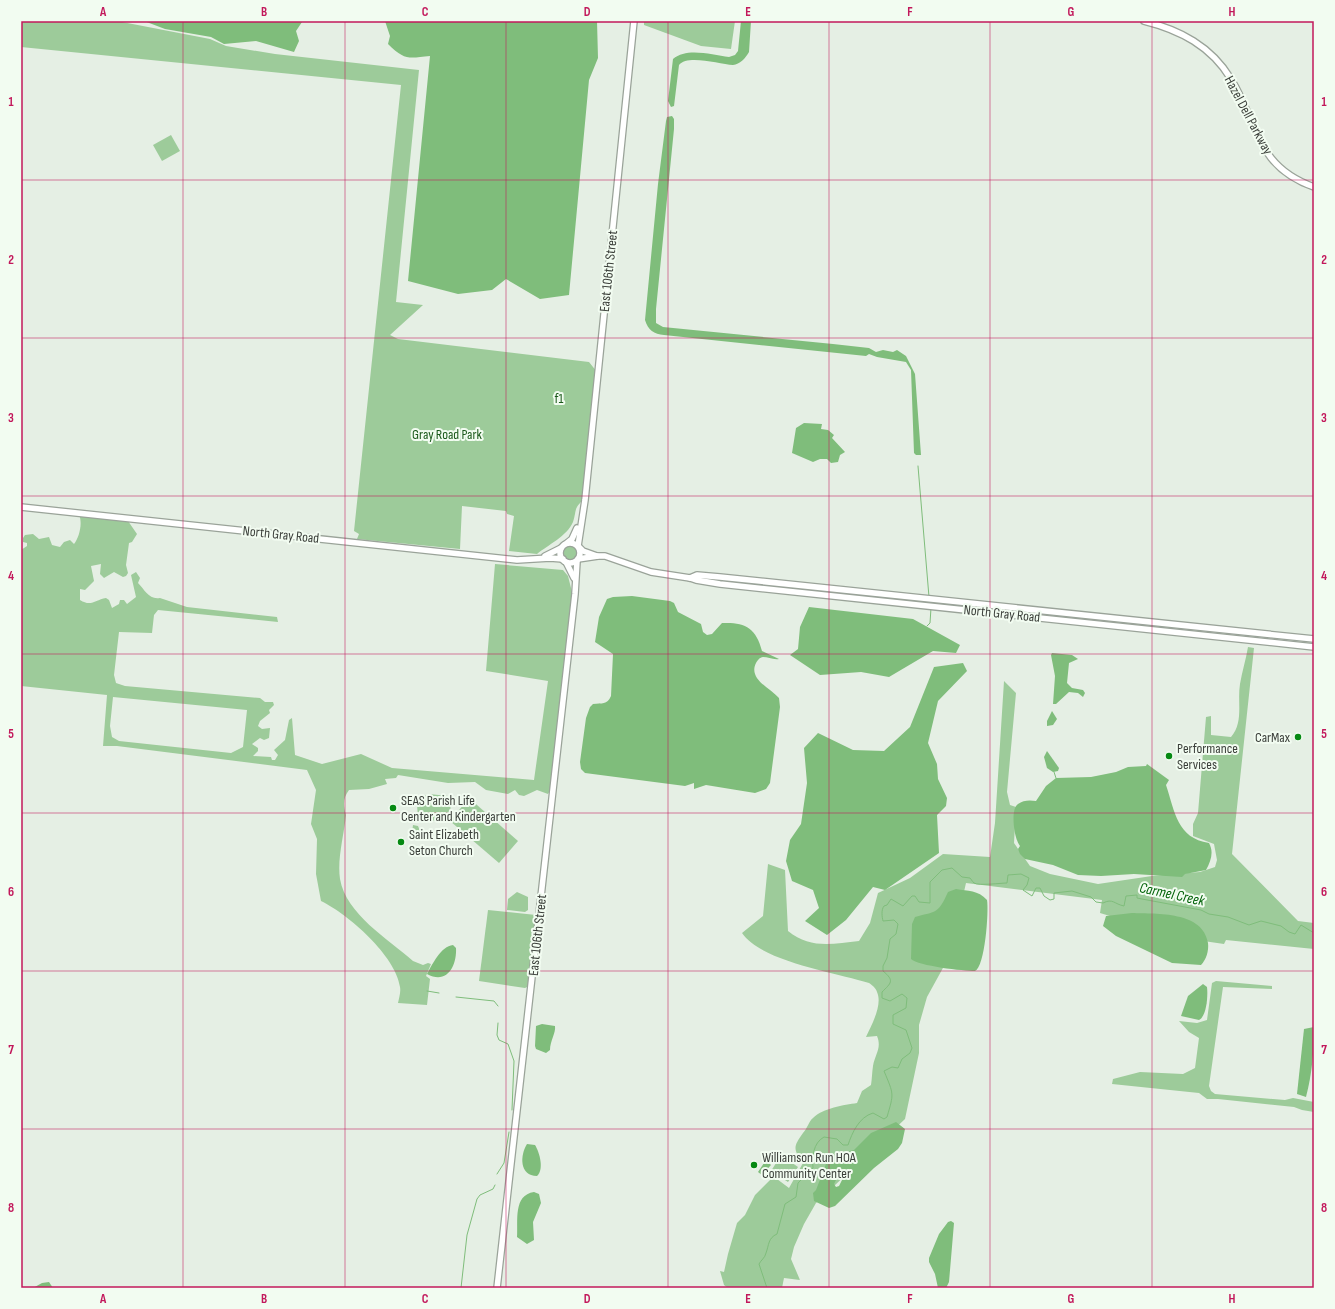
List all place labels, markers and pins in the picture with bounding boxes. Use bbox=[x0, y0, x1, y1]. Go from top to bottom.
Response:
place label: CarMax bbox=[1255, 729, 1291, 746]
marker: CarMax bbox=[1293, 732, 1303, 742]
place label: Performance Services bbox=[1177, 740, 1238, 773]
marker: Performance Services bbox=[1164, 751, 1174, 761]
place label: SEAS Parish Life Center and Kindergarten bbox=[401, 792, 516, 825]
marker: SEAS Parish Life Center and Kindergarten bbox=[388, 803, 398, 813]
place label: Saint Elizabeth Seton Church bbox=[409, 826, 479, 859]
marker: Saint Elizabeth Seton Church bbox=[396, 837, 406, 847]
place label: Williamson Run HOA Community Center bbox=[762, 1149, 857, 1182]
marker: Williamson Run HOA Community Center bbox=[749, 1160, 759, 1170]

